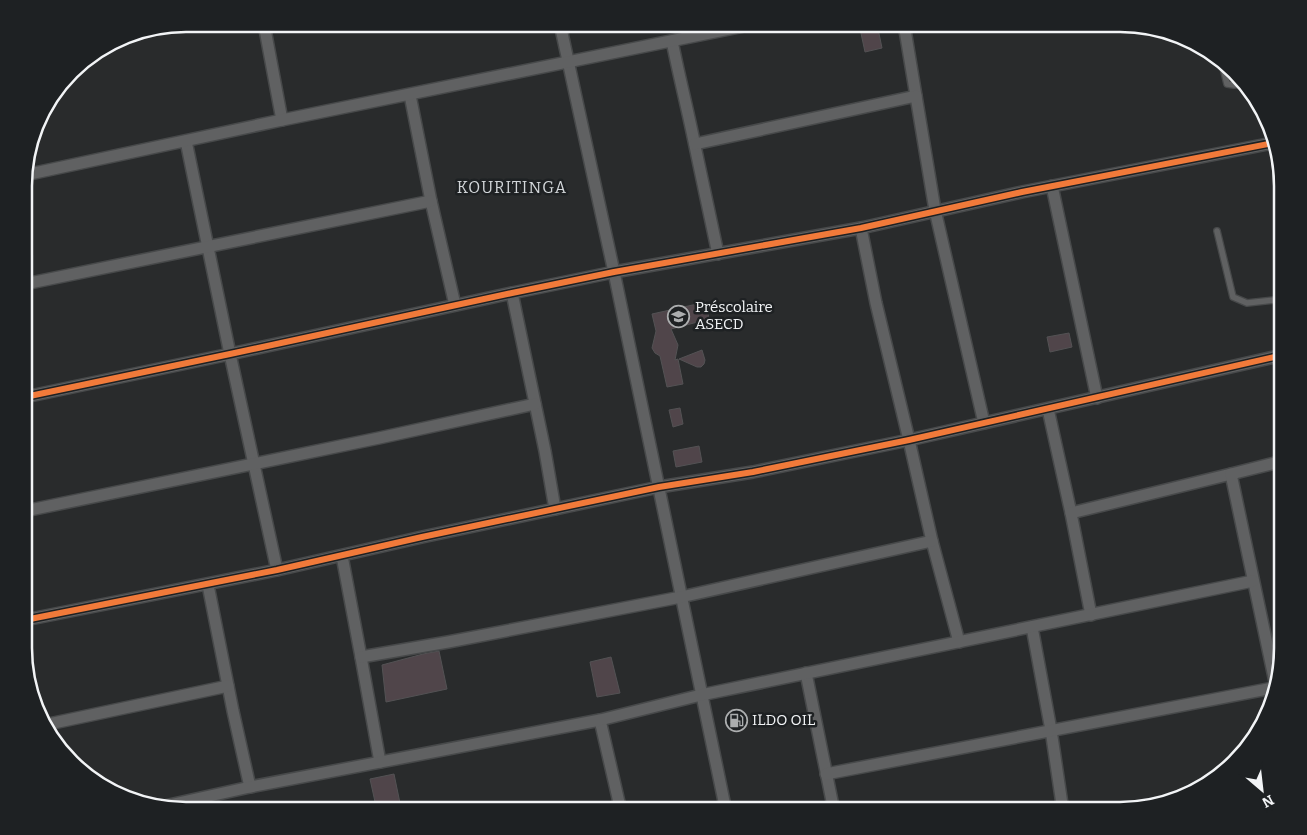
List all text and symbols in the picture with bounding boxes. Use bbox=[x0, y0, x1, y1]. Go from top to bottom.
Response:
district label: KOURITINGA bbox=[457, 178, 567, 197]
place label: Préscolaire ASECD bbox=[695, 298, 773, 333]
school or university icon: Préscolaire ASECD bbox=[667, 304, 691, 328]
fuel station icon: ILDO OIL bbox=[724, 708, 748, 732]
place label: ILDO OIL bbox=[752, 711, 815, 729]
north arrow bbox=[1237, 765, 1287, 815]
text: N bbox=[1259, 791, 1277, 811]

